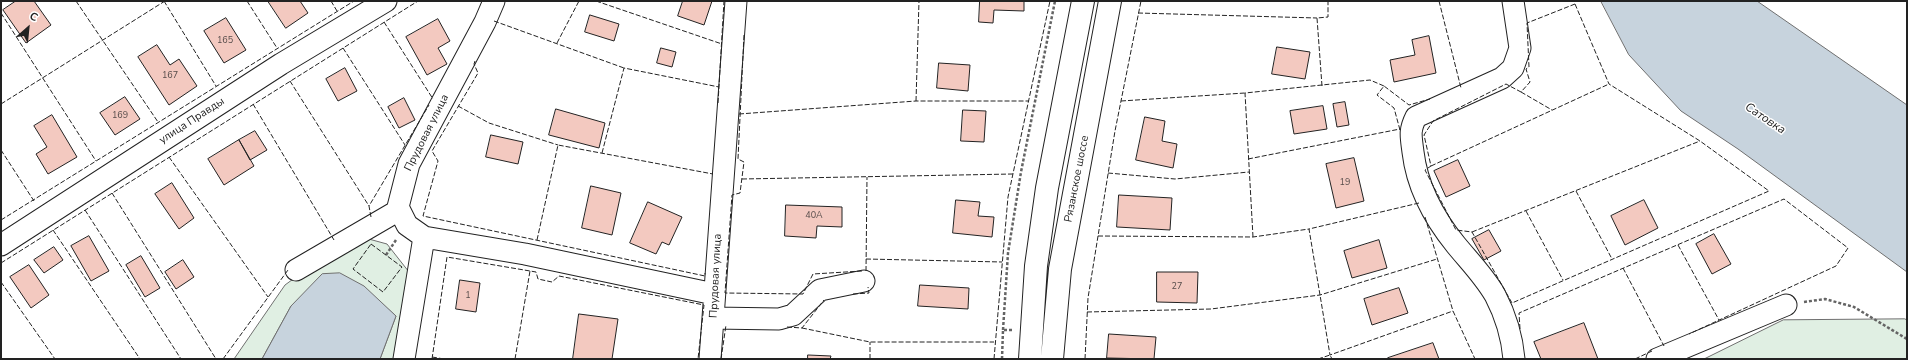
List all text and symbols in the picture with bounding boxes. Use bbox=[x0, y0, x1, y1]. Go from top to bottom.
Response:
north arrow bbox=[8, 8, 48, 48]
text: С bbox=[27, 8, 40, 25]
house number: 165 bbox=[217, 36, 233, 46]
house number: 167 bbox=[162, 71, 178, 81]
street label: Прудовая улица bbox=[402, 92, 452, 174]
street label: улица Правды bbox=[157, 95, 227, 147]
water label: Сатовка bbox=[1742, 100, 1788, 138]
house number: 169 bbox=[112, 111, 128, 121]
street label: Рязанское шоссе bbox=[1062, 134, 1092, 224]
house number: 19 bbox=[1340, 178, 1350, 188]
house number: 40А bbox=[805, 211, 823, 221]
street label: Прудовая улица bbox=[707, 233, 725, 319]
house number: 27 bbox=[1172, 282, 1182, 292]
house number: 1 bbox=[465, 291, 471, 301]

